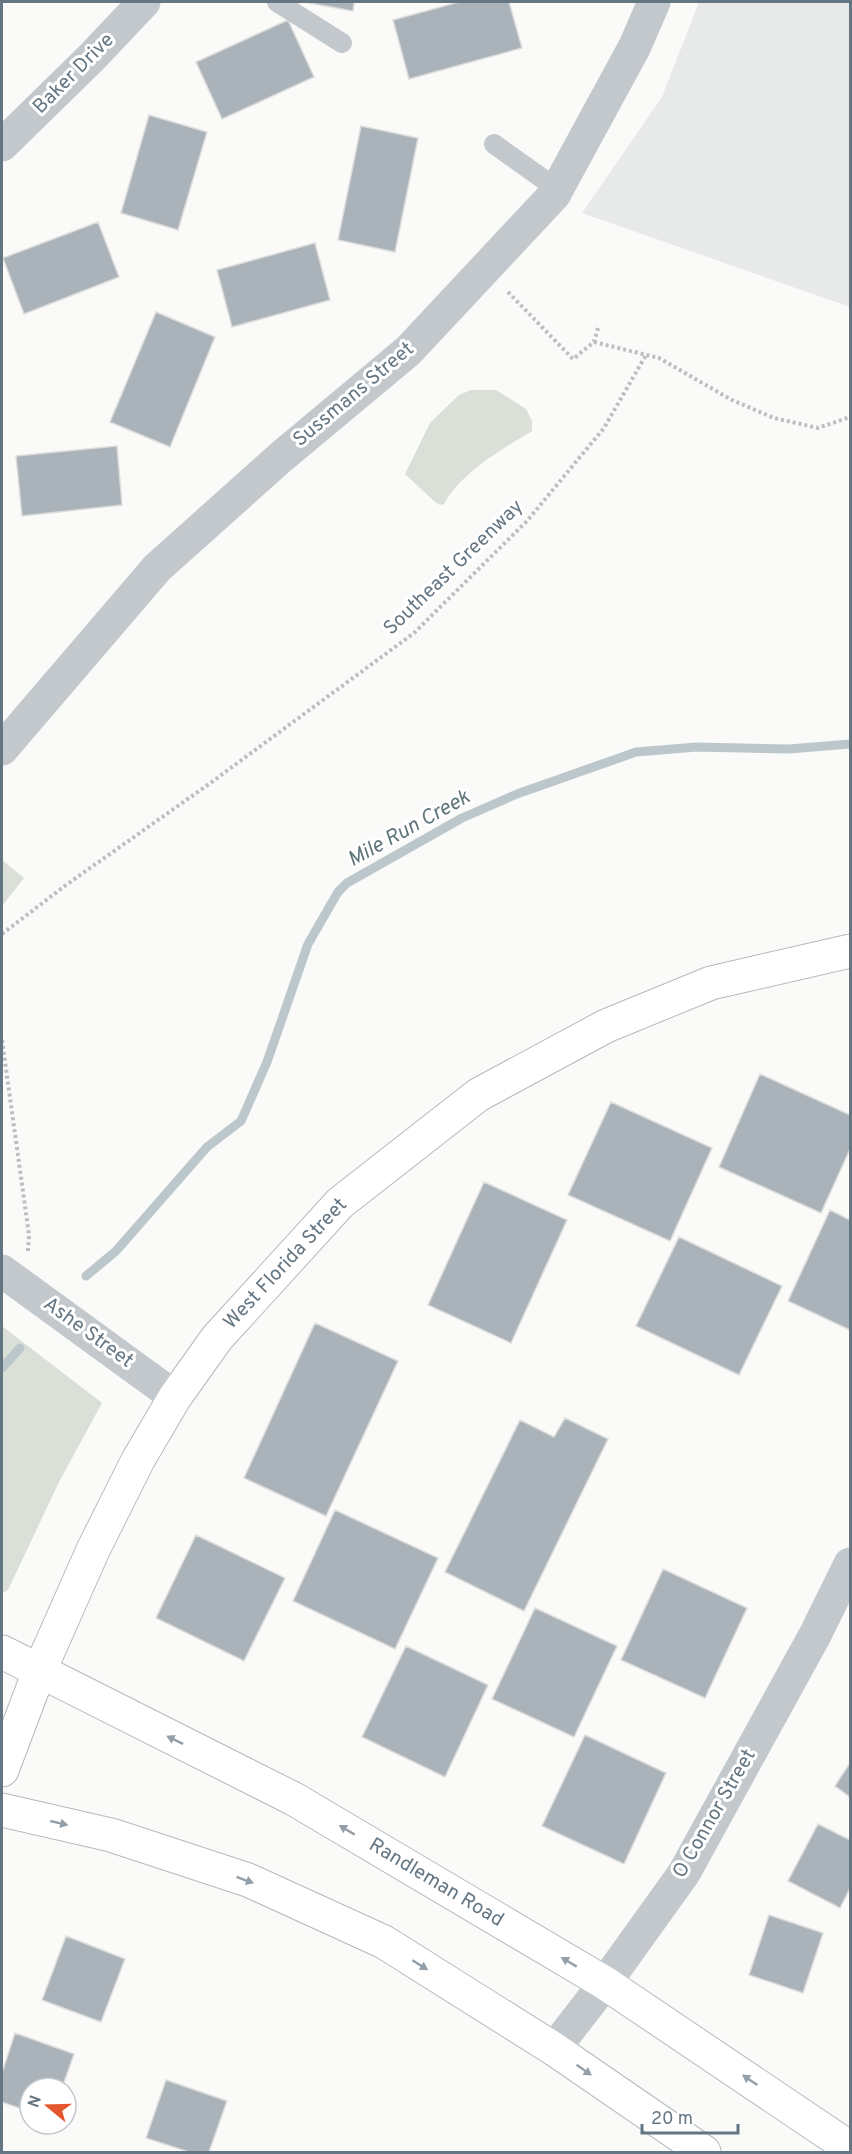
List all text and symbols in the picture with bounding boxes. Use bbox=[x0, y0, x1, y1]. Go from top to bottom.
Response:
street label: Baker Drive bbox=[28, 28, 120, 120]
street label: Sussmans Street bbox=[288, 337, 420, 453]
street label: Southeast Greenway bbox=[379, 494, 529, 642]
water label: Mile Run Creek bbox=[343, 784, 475, 874]
street label: West Florida Street bbox=[218, 1193, 354, 1335]
street label: Ashe Street bbox=[38, 1292, 138, 1374]
one-way arrow bbox=[166, 1735, 183, 1744]
street label: O Connor Street bbox=[667, 1745, 763, 1883]
one-way arrow bbox=[49, 1819, 68, 1828]
one-way arrow bbox=[339, 1825, 355, 1836]
street label: Randleman Road bbox=[364, 1832, 508, 1934]
one-way arrow bbox=[236, 1876, 254, 1885]
one-way arrow bbox=[561, 1956, 577, 1967]
one-way arrow bbox=[412, 1959, 428, 1970]
one-way arrow bbox=[576, 2064, 592, 2076]
one-way arrow bbox=[742, 2074, 758, 2085]
north arrow bbox=[18, 2076, 78, 2136]
text: N bbox=[24, 2093, 47, 2110]
scale bar bbox=[642, 2097, 738, 2135]
text: 20 m bbox=[651, 2108, 693, 2131]

